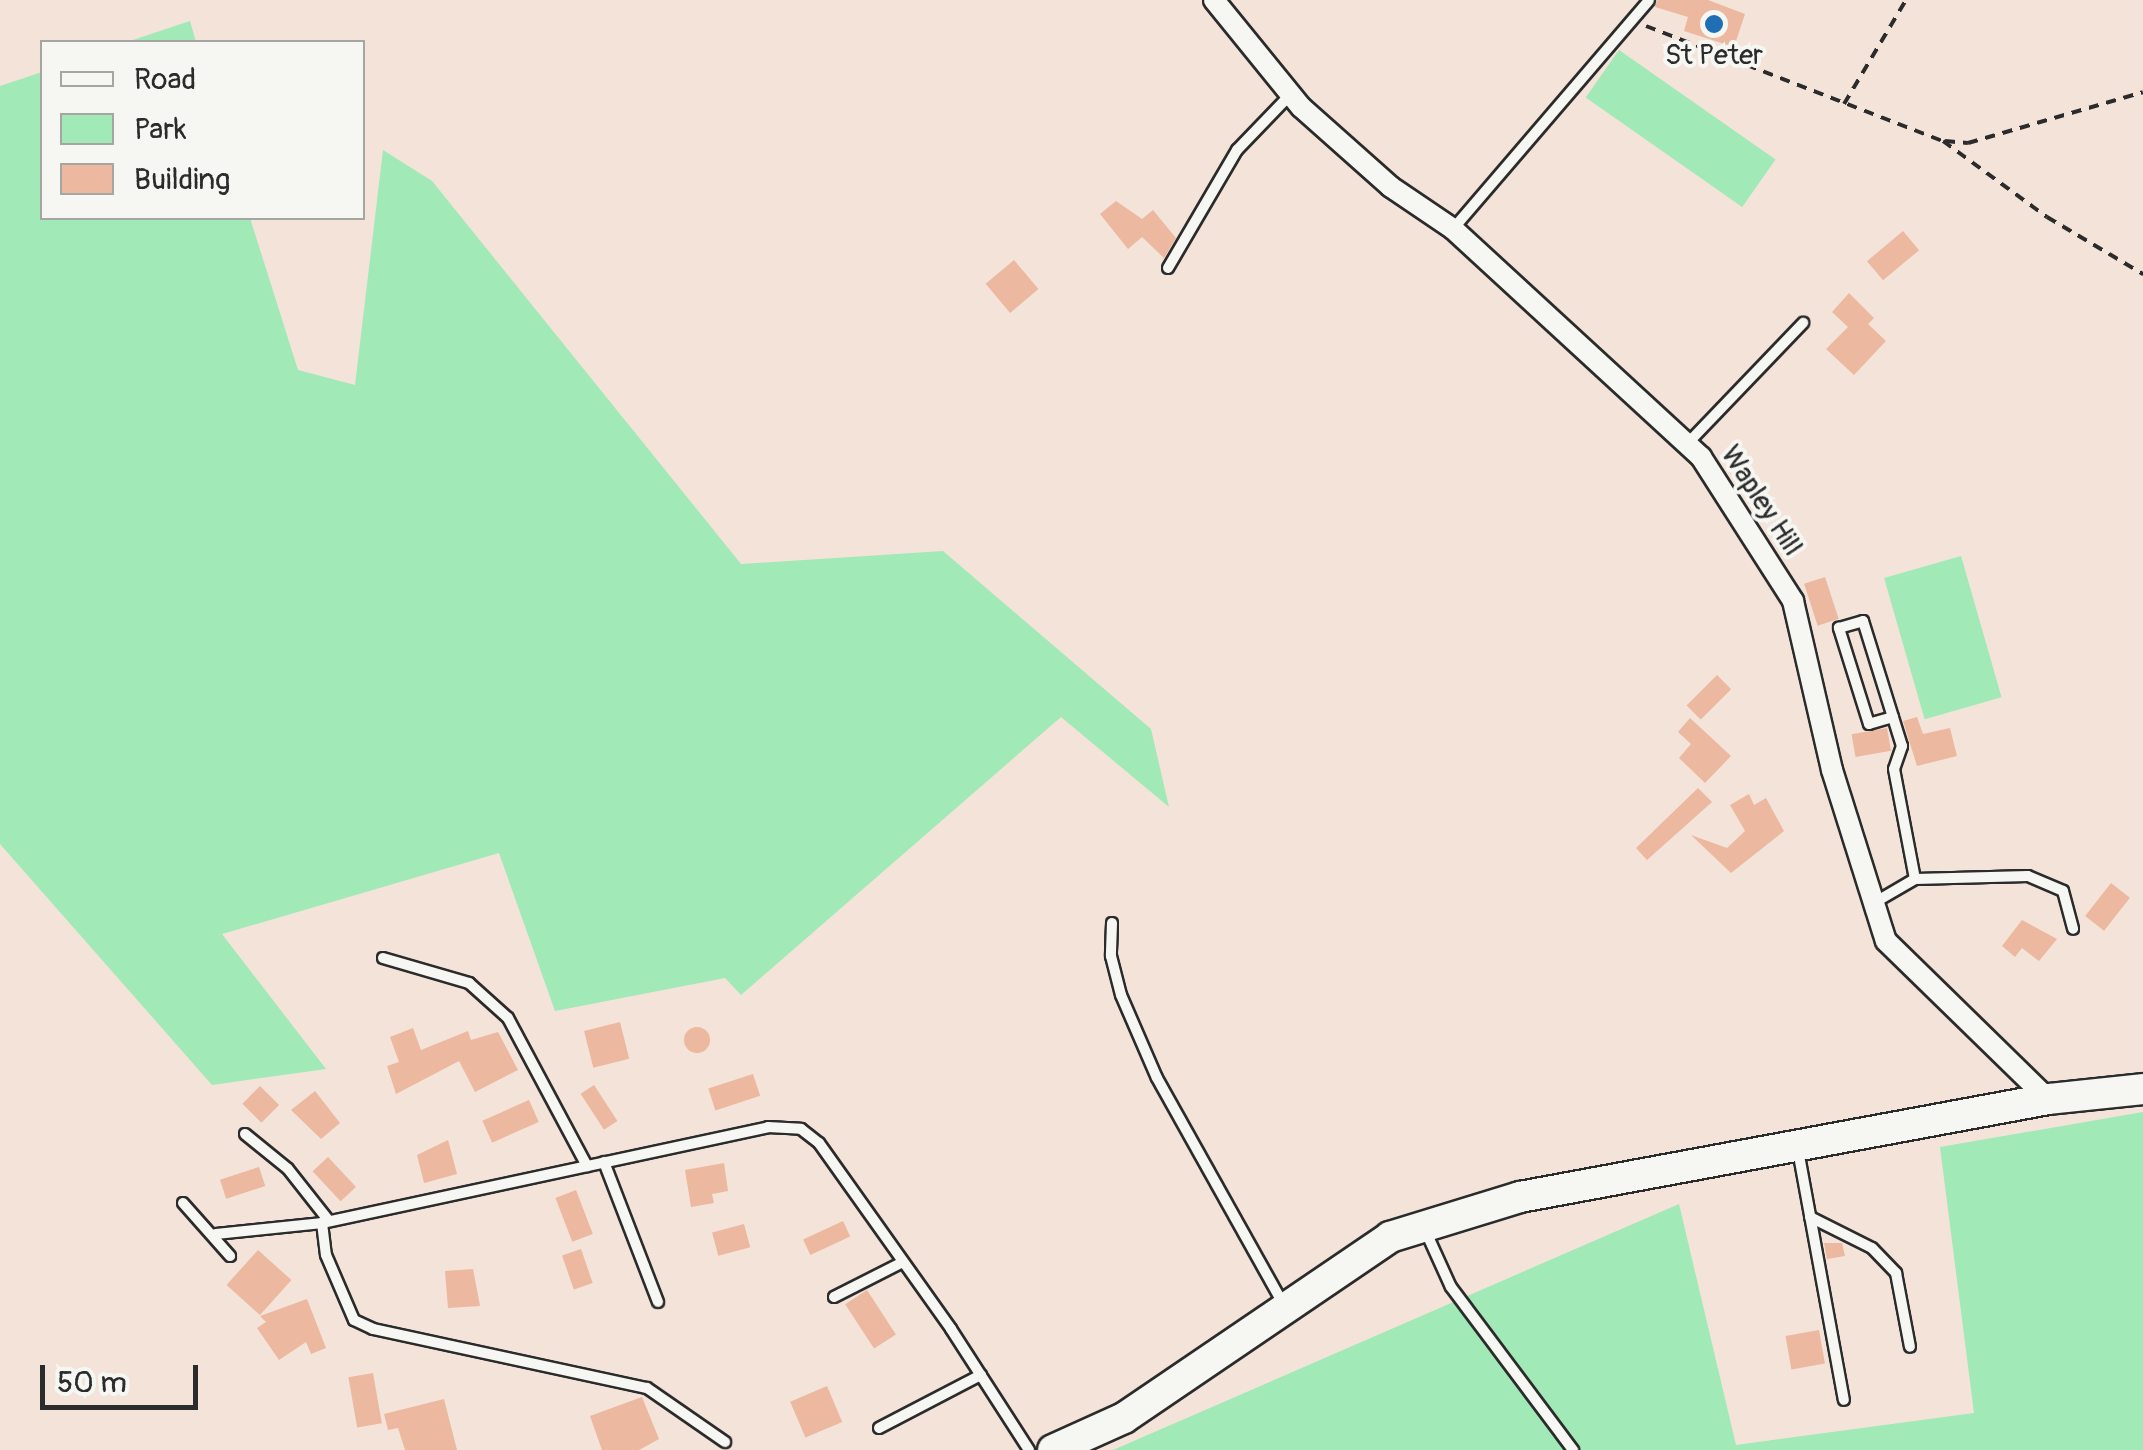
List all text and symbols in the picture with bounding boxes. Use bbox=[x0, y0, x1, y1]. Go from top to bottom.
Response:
marker: St Peter bbox=[1703, 13, 1725, 35]
place label: St Peter bbox=[1665, 39, 1763, 73]
legend bbox=[40, 40, 365, 220]
text: Road bbox=[134, 61, 196, 98]
text: Park bbox=[134, 111, 187, 148]
text: Building bbox=[134, 161, 230, 198]
street label: Wapley Hill bbox=[1713, 440, 1809, 562]
scale bar bbox=[45, 1345, 202, 1407]
text: 50 m bbox=[57, 1364, 127, 1401]

